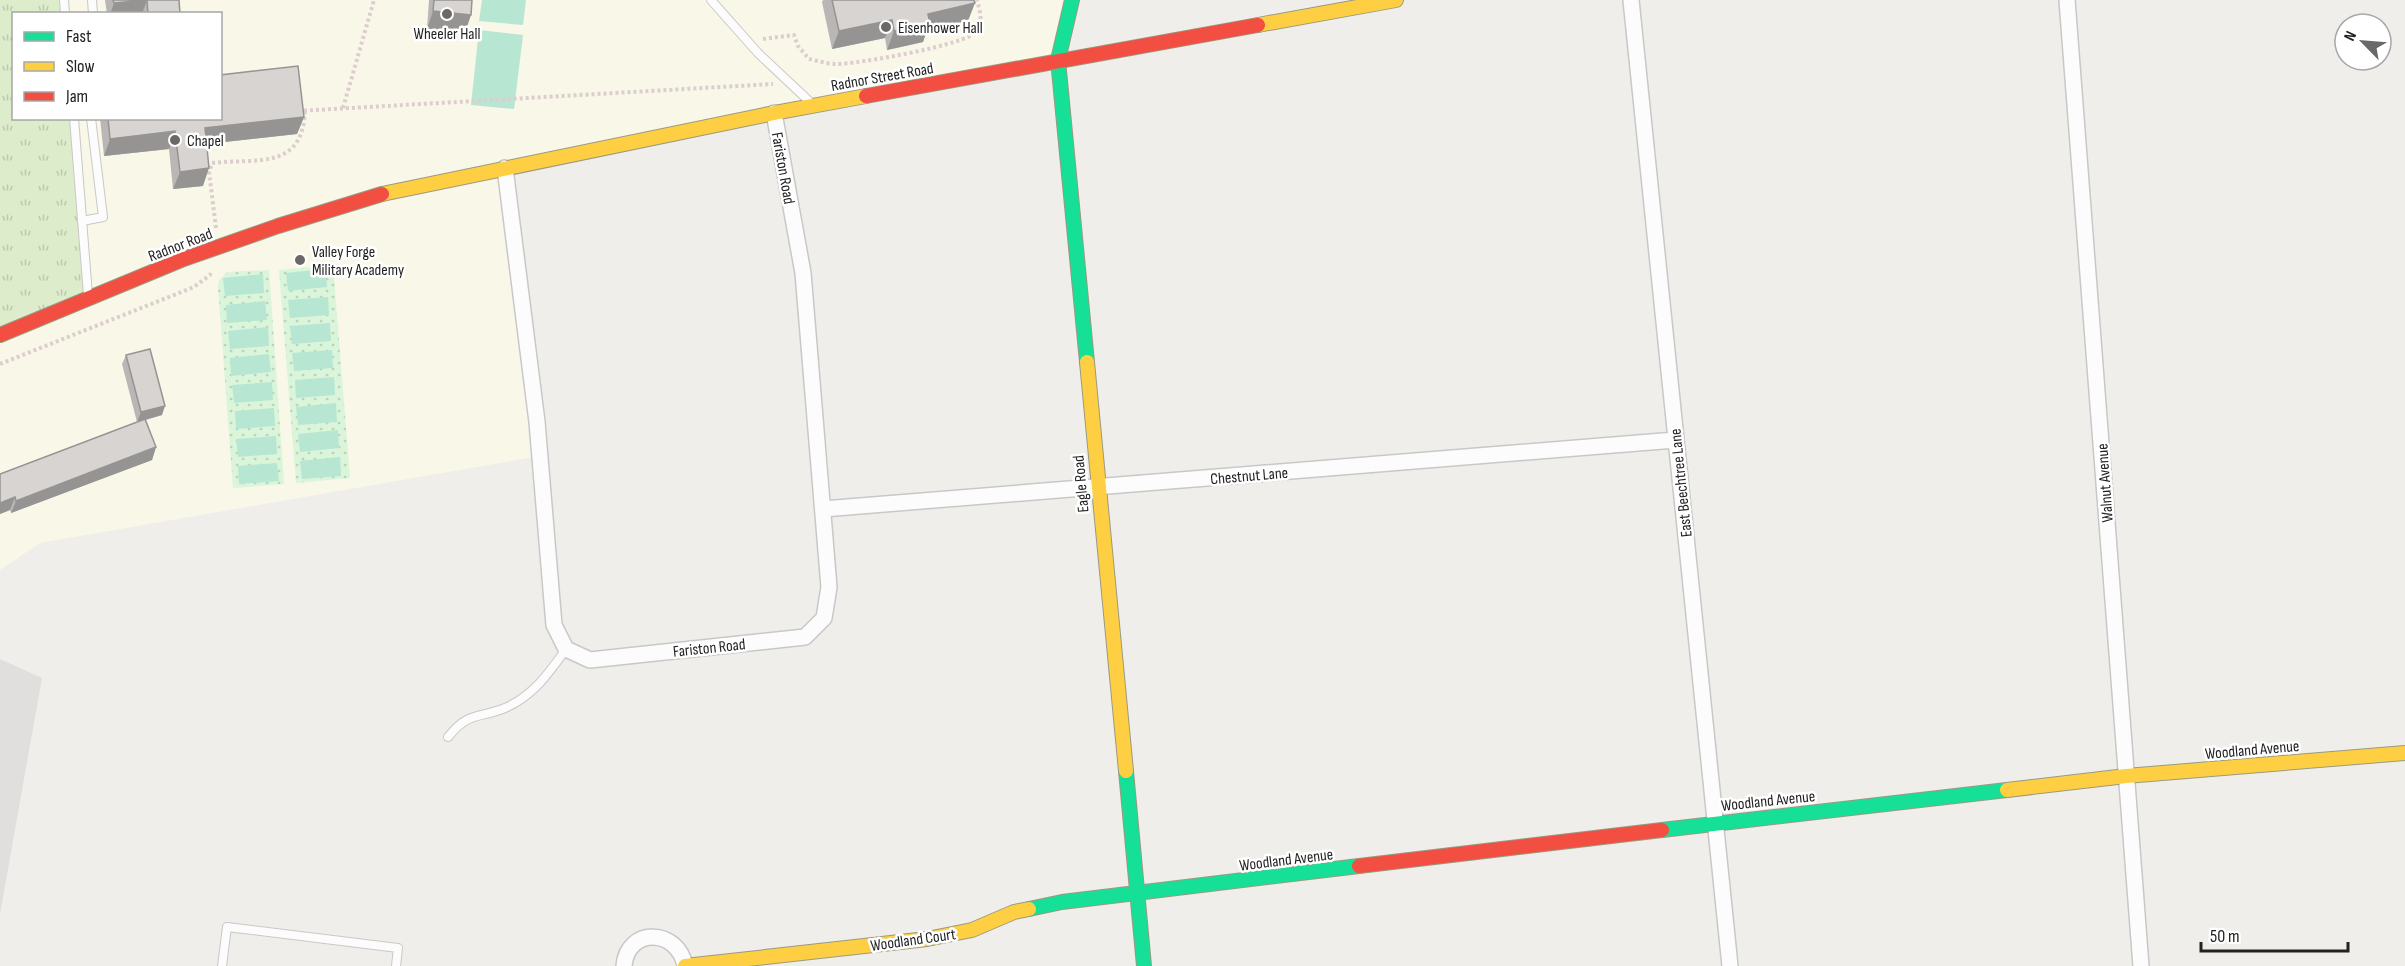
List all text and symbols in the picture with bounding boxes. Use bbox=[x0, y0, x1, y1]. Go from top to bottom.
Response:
marker: Wheeler Hall bbox=[440, 7, 454, 21]
legend bbox=[12, 12, 222, 120]
north arrow bbox=[2333, 12, 2393, 72]
place label: Eisenhower Hall bbox=[898, 19, 983, 38]
marker: Eisenhower Hall bbox=[879, 20, 893, 34]
place label: Wheeler Hall bbox=[414, 25, 480, 44]
text: Fast bbox=[66, 26, 92, 47]
text: N bbox=[2340, 28, 2361, 44]
text: Slow bbox=[66, 56, 95, 77]
street label: Radnor Street Road bbox=[830, 59, 935, 96]
text: Jam bbox=[65, 86, 88, 107]
street label: Fariston Road bbox=[767, 131, 798, 206]
place label: Chapel bbox=[187, 132, 224, 151]
marker: Chapel bbox=[168, 133, 182, 147]
street label: Radnor Road bbox=[146, 224, 215, 266]
place label: Valley Forge Military Academy bbox=[312, 243, 404, 280]
marker: Valley Forge Military Academy bbox=[293, 253, 307, 267]
street label: East Beechtree Lane bbox=[1666, 428, 1697, 538]
street label: Walnut Avenue bbox=[2093, 443, 2118, 523]
street label: Eagle Road bbox=[1070, 454, 1093, 513]
street label: Chestnut Lane bbox=[1209, 464, 1289, 489]
street label: Fariston Road bbox=[672, 635, 746, 662]
street label: Woodland Avenue bbox=[2204, 737, 2300, 764]
street label: Woodland Avenue bbox=[1720, 787, 1816, 816]
street label: Woodland Avenue bbox=[1238, 845, 1334, 876]
scale bar bbox=[2201, 915, 2348, 953]
street label: Woodland Court bbox=[869, 925, 957, 956]
text: 50 m bbox=[2210, 926, 2240, 947]

